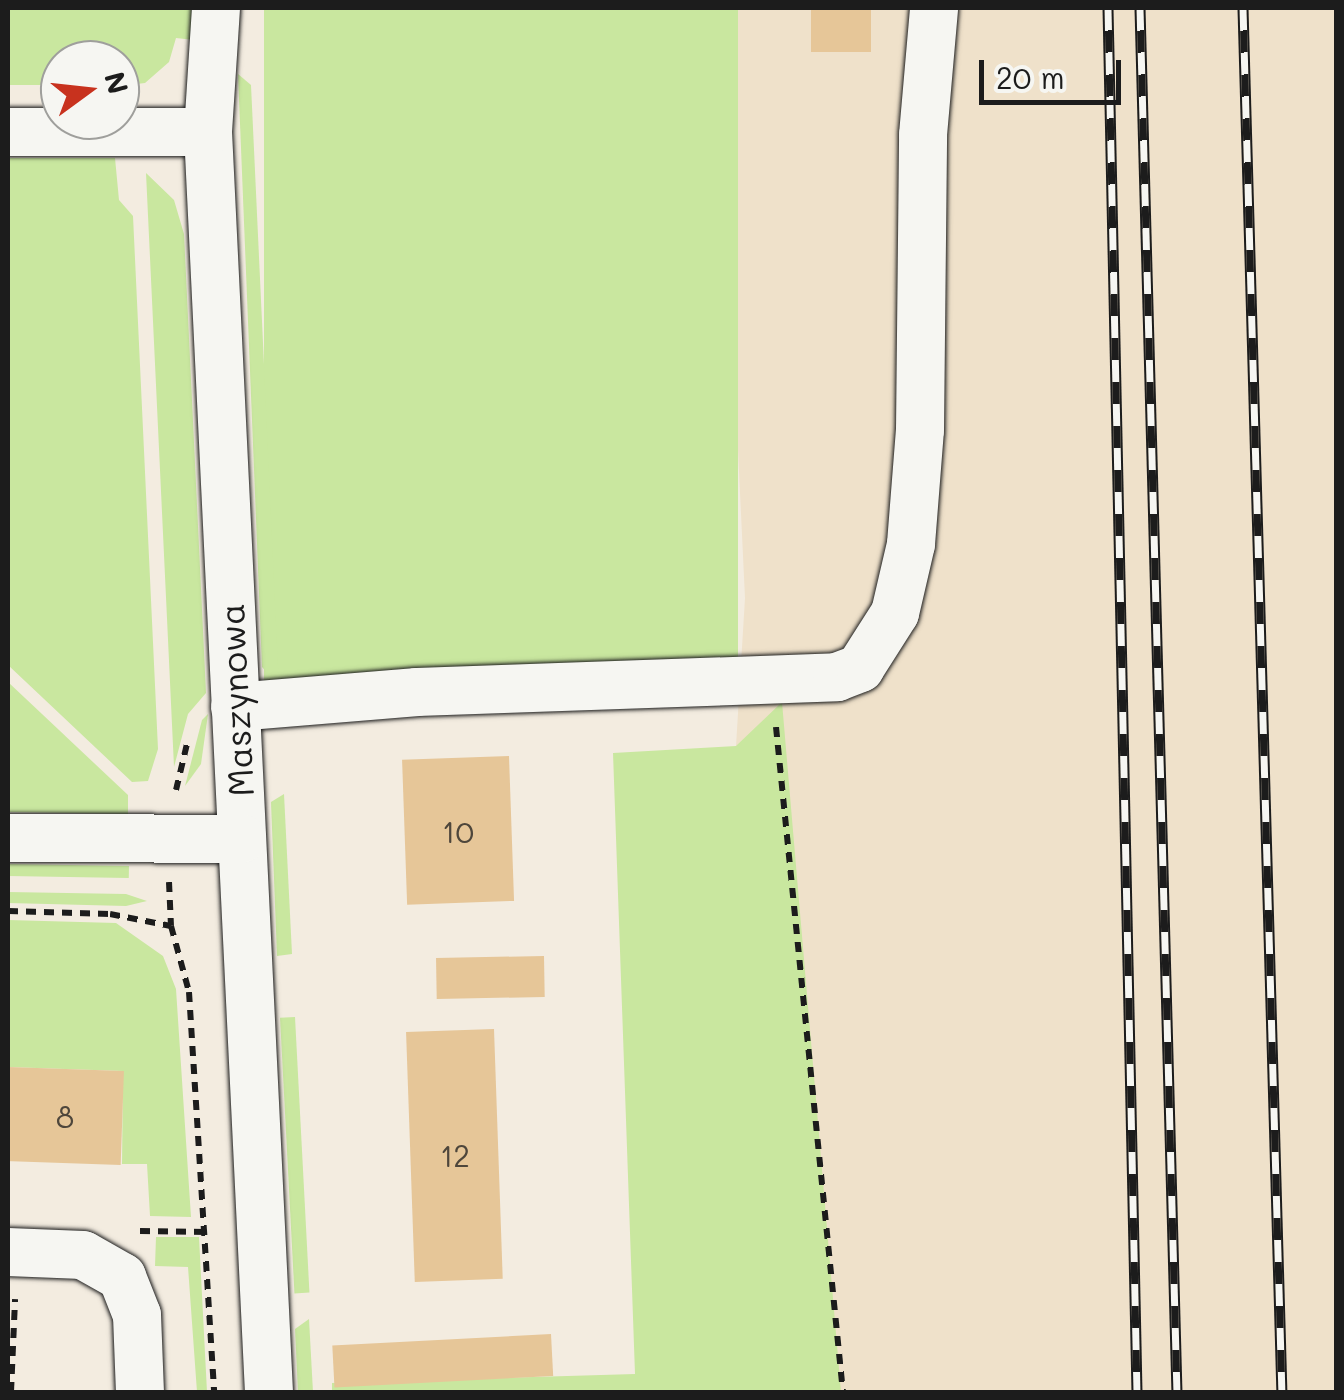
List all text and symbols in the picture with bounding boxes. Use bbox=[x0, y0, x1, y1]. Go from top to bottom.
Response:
north arrow bbox=[40, 40, 140, 140]
scale bar bbox=[984, 40, 1126, 102]
text: 20 m bbox=[996, 57, 1065, 97]
text: N bbox=[97, 68, 137, 98]
street label: Maszynowa bbox=[209, 602, 261, 798]
house number: 10 bbox=[442, 813, 474, 849]
house number: 8 bbox=[56, 1098, 74, 1134]
house number: 12 bbox=[440, 1137, 470, 1173]

